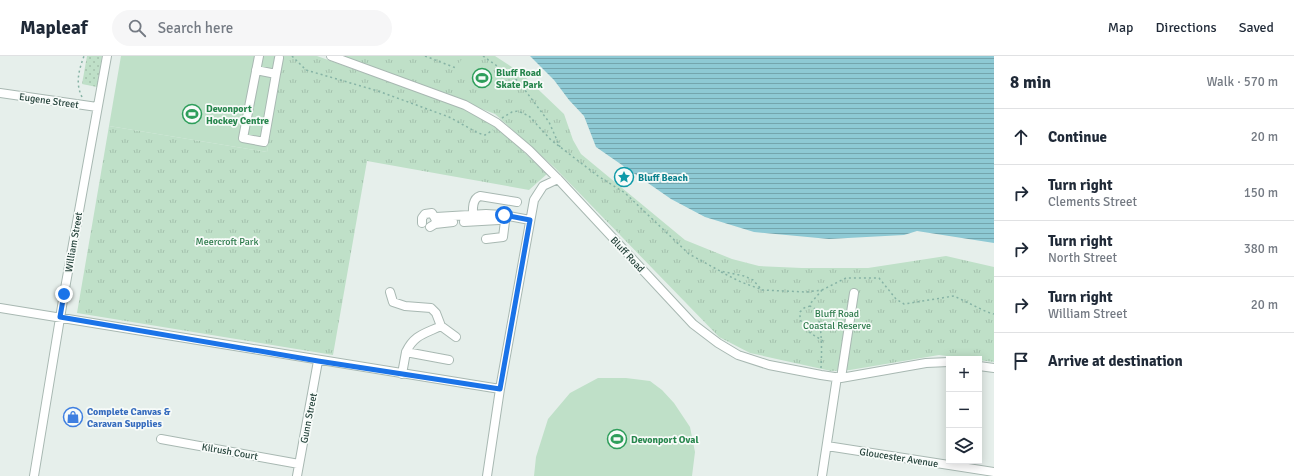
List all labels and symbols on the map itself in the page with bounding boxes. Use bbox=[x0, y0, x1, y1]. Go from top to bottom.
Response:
sports icon: Bluff Road Skate Park bbox=[471, 67, 493, 89]
place label: Bluff Road Skate Park bbox=[496, 67, 543, 91]
street label: Eugene Street bbox=[18, 91, 80, 111]
sports icon: Devonport Hockey Centre bbox=[181, 103, 203, 125]
place label: Devonport Hockey Centre bbox=[206, 103, 269, 127]
place icon: Bluff Beach bbox=[613, 166, 635, 188]
place label: Bluff Beach bbox=[638, 172, 688, 184]
route start bbox=[495, 206, 513, 224]
street label: William Street bbox=[63, 211, 85, 273]
street label: Bluff Road bbox=[608, 234, 647, 275]
park label: Meercroft Park bbox=[196, 236, 258, 248]
route end bbox=[55, 285, 73, 303]
park label: Bluff Road Coastal Reserve bbox=[803, 308, 871, 332]
street label: Gunn Street bbox=[298, 391, 320, 444]
shop icon: Complete Canvas & Caravan Supplies bbox=[62, 406, 84, 428]
place label: Complete Canvas & Caravan Supplies bbox=[87, 406, 171, 430]
sports icon: Devonport Oval bbox=[606, 428, 628, 450]
place label: Devonport Oval bbox=[631, 434, 699, 446]
street label: Kilrush Court bbox=[201, 441, 259, 463]
street label: Gloucester Avenue bbox=[859, 446, 939, 470]

